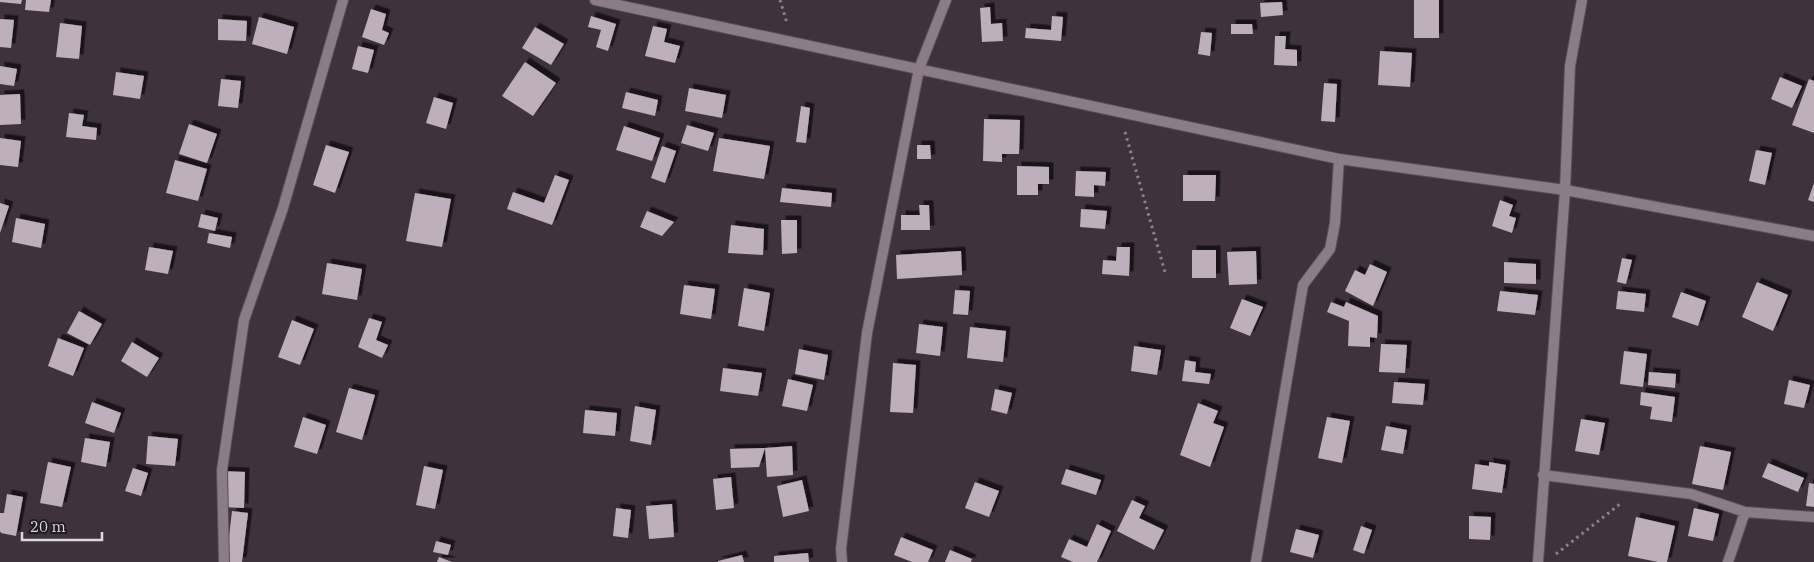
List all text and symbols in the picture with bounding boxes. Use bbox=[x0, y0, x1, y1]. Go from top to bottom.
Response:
scale bar bbox=[22, 510, 102, 542]
text: 20 m bbox=[30, 517, 66, 536]

